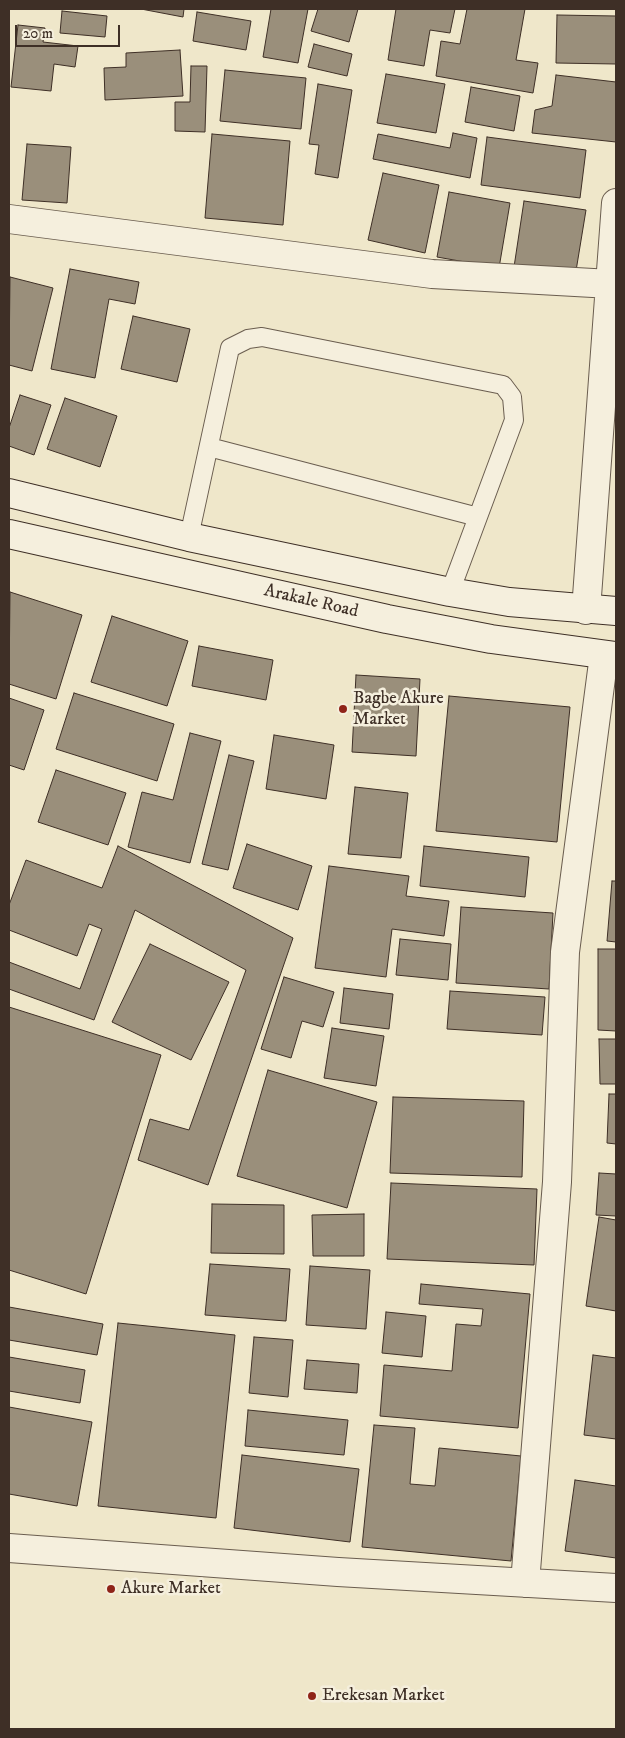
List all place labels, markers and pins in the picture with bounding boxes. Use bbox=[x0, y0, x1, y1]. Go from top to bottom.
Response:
place label: Bagbe Akure Market bbox=[353, 688, 444, 731]
marker: Bagbe Akure Market bbox=[337, 703, 349, 715]
place label: Akure Market bbox=[121, 1578, 221, 1600]
marker: Akure Market bbox=[105, 1583, 117, 1595]
place label: Erekesan Market bbox=[322, 1685, 445, 1707]
marker: Erekesan Market bbox=[306, 1690, 318, 1702]

